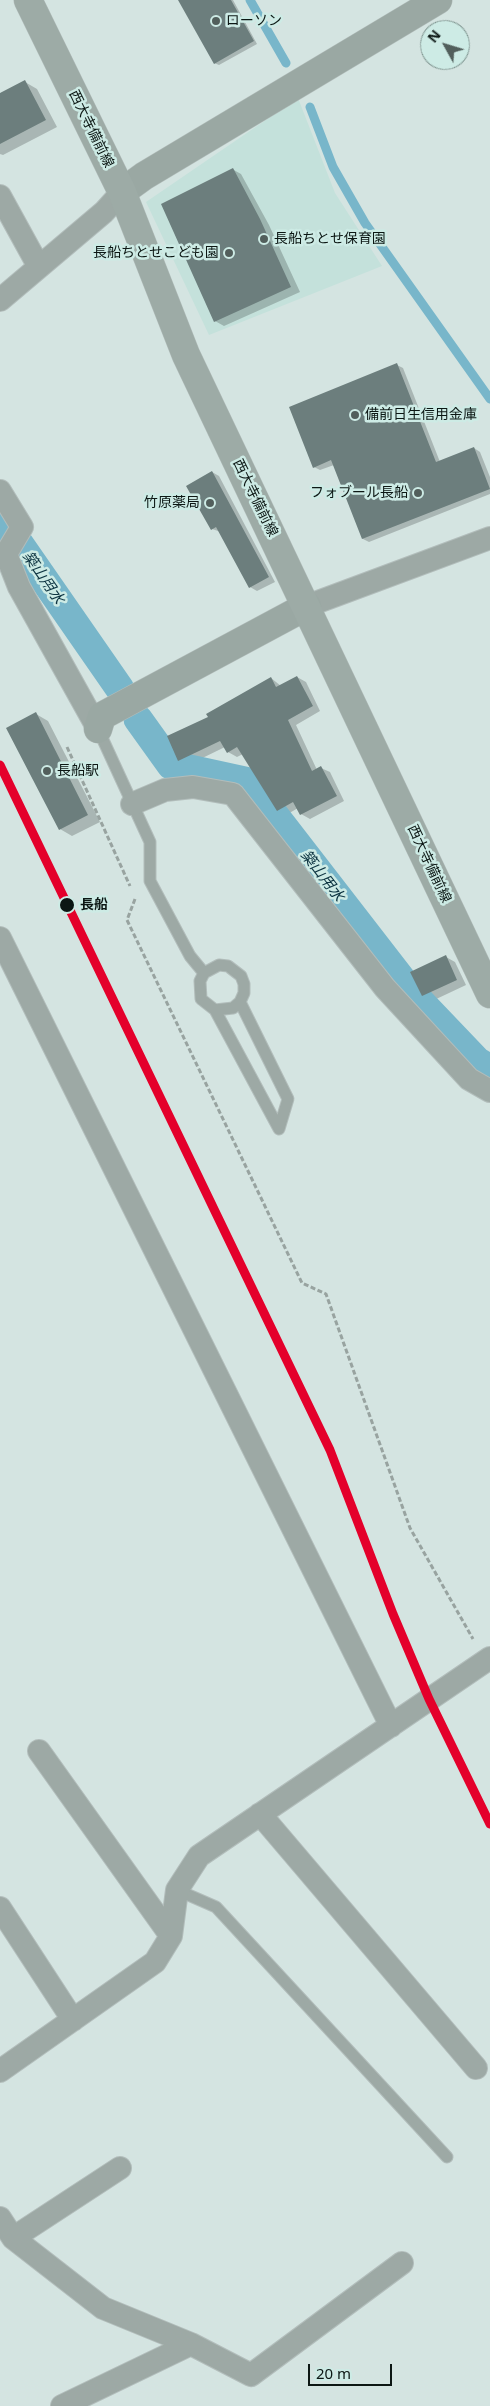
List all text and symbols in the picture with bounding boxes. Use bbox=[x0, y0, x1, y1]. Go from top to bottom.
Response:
place label: ローソン bbox=[226, 13, 282, 29]
marker: ローソン bbox=[210, 15, 222, 27]
north arrow bbox=[420, 20, 470, 70]
text: N bbox=[423, 25, 445, 46]
street label: 西大寺備前線 bbox=[65, 88, 117, 170]
place label: 長船ちとせ保育園 bbox=[274, 231, 386, 247]
marker: 長船ちとせ保育園 bbox=[258, 233, 270, 245]
place label: 長船ちとせこども園 bbox=[93, 245, 219, 261]
marker: 長船ちとせこども園 bbox=[223, 247, 235, 259]
place label: 備前日生信用金庫 bbox=[365, 407, 477, 423]
marker: 備前日生信用金庫 bbox=[349, 409, 361, 421]
street label: 西大寺備前線 bbox=[229, 457, 281, 539]
place label: フォブール長船 bbox=[310, 485, 408, 501]
marker: フォブール長船 bbox=[412, 487, 424, 499]
place label: 竹原薬局 bbox=[144, 495, 200, 511]
marker: 竹原薬局 bbox=[204, 497, 216, 509]
water label: 築山用水 bbox=[18, 548, 68, 608]
place label: 長船駅 bbox=[57, 763, 99, 779]
marker: 長船駅 bbox=[41, 765, 53, 777]
street label: 西大寺備前線 bbox=[404, 822, 454, 906]
water label: 築山用水 bbox=[296, 847, 348, 905]
marker: 長船 bbox=[58, 896, 76, 914]
place label: 長船 bbox=[80, 897, 108, 913]
scale bar bbox=[310, 2354, 394, 2386]
text: 20 m bbox=[316, 2363, 351, 2383]

